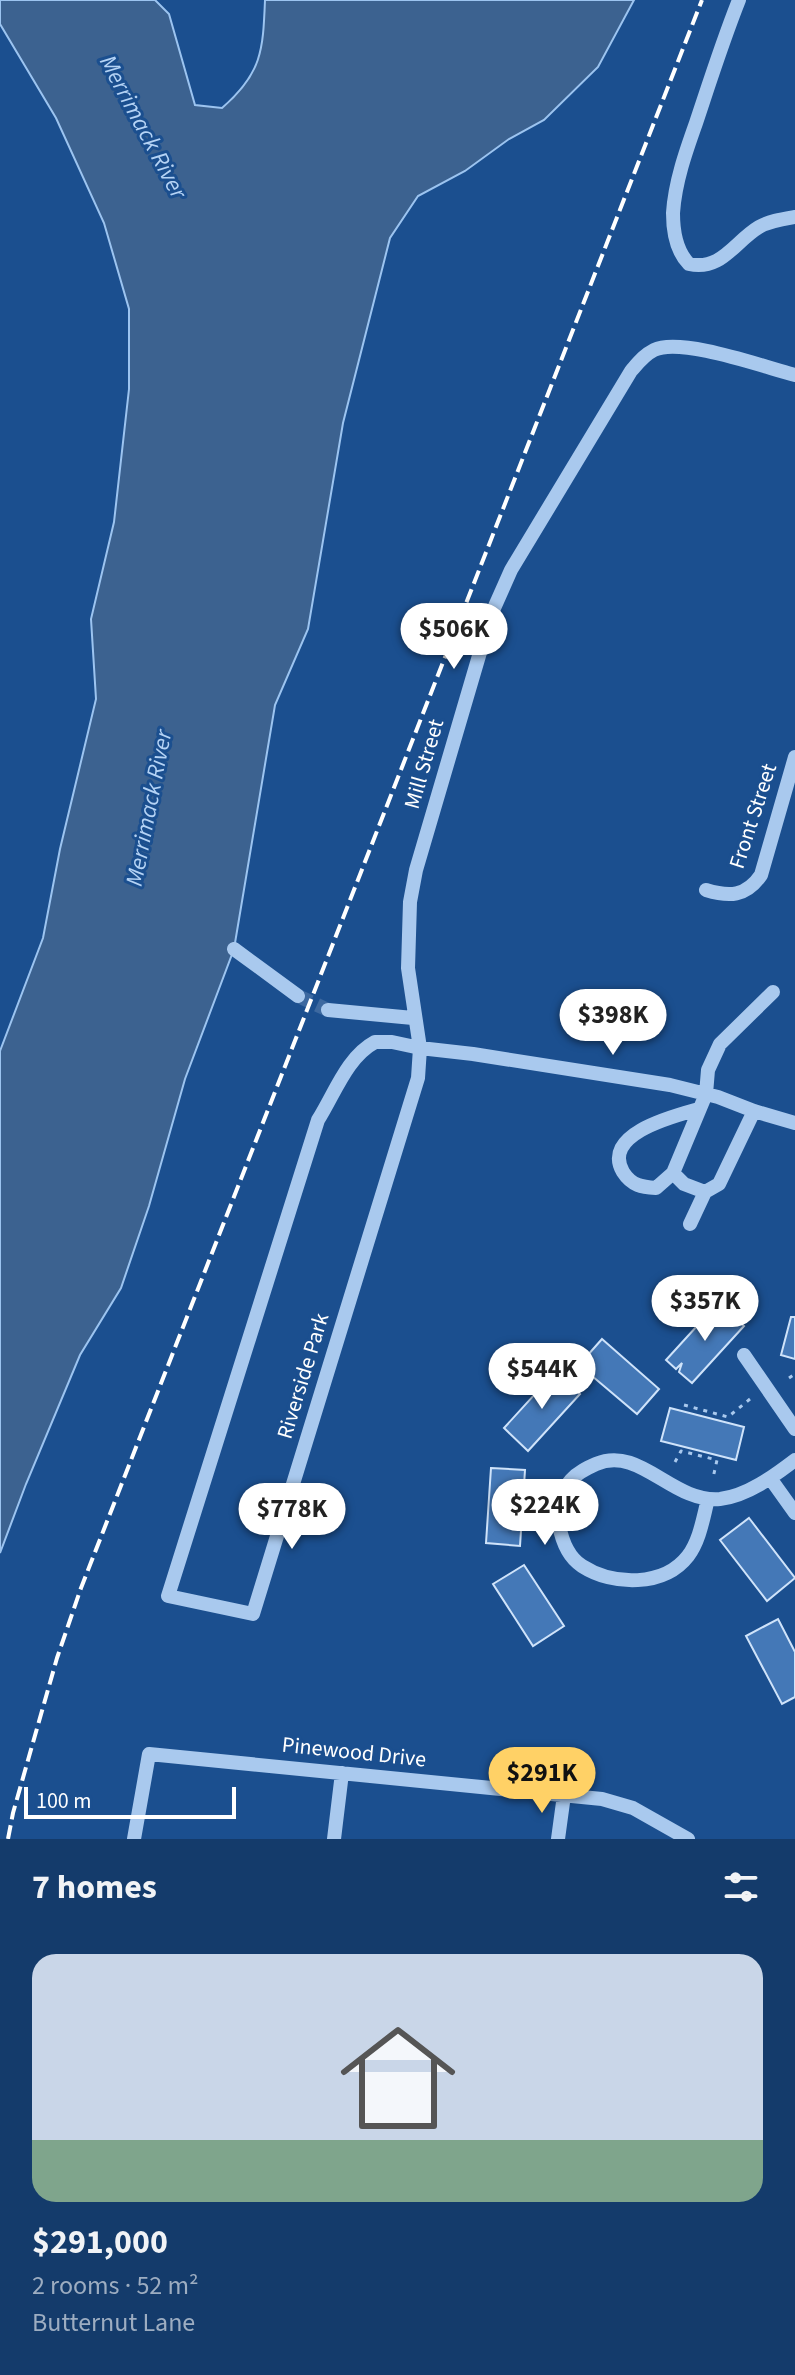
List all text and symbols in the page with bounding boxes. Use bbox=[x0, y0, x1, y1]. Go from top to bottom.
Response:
water label: Merrimack River bbox=[90, 49, 197, 207]
pin: $506K bbox=[398, 603, 510, 671]
text: $506K bbox=[419, 610, 489, 647]
street label: Mill Street bbox=[396, 715, 452, 813]
water label: Merrimack River bbox=[117, 725, 182, 889]
street label: Front Street bbox=[721, 759, 785, 873]
pin: $398K bbox=[557, 989, 669, 1057]
text: $398K bbox=[578, 996, 648, 1033]
pin: $357K bbox=[649, 1275, 761, 1343]
text: $357K bbox=[670, 1282, 740, 1319]
street label: Riverside Park bbox=[269, 1309, 337, 1443]
pin: $544K bbox=[486, 1343, 598, 1411]
text: $544K bbox=[507, 1350, 577, 1387]
pin: $224K bbox=[489, 1479, 601, 1547]
pin: $778K bbox=[236, 1483, 348, 1551]
text: $224K bbox=[510, 1486, 580, 1523]
text: $778K bbox=[257, 1490, 327, 1527]
street label: Pinewood Drive bbox=[280, 1729, 428, 1775]
pin: $291K bbox=[486, 1747, 598, 1815]
text: $291K bbox=[507, 1754, 577, 1791]
scale bar bbox=[24, 1783, 236, 1819]
text: 100 m bbox=[36, 1785, 91, 1817]
text: 7 homes bbox=[32, 1863, 157, 1912]
icon: filters bbox=[719, 1865, 763, 1909]
icon: home bbox=[326, 2006, 470, 2150]
text: $291,000 bbox=[32, 2218, 168, 2267]
text: 2 rooms · 52 m² bbox=[32, 2267, 199, 2304]
text: Butternut Lane bbox=[32, 2304, 195, 2341]

